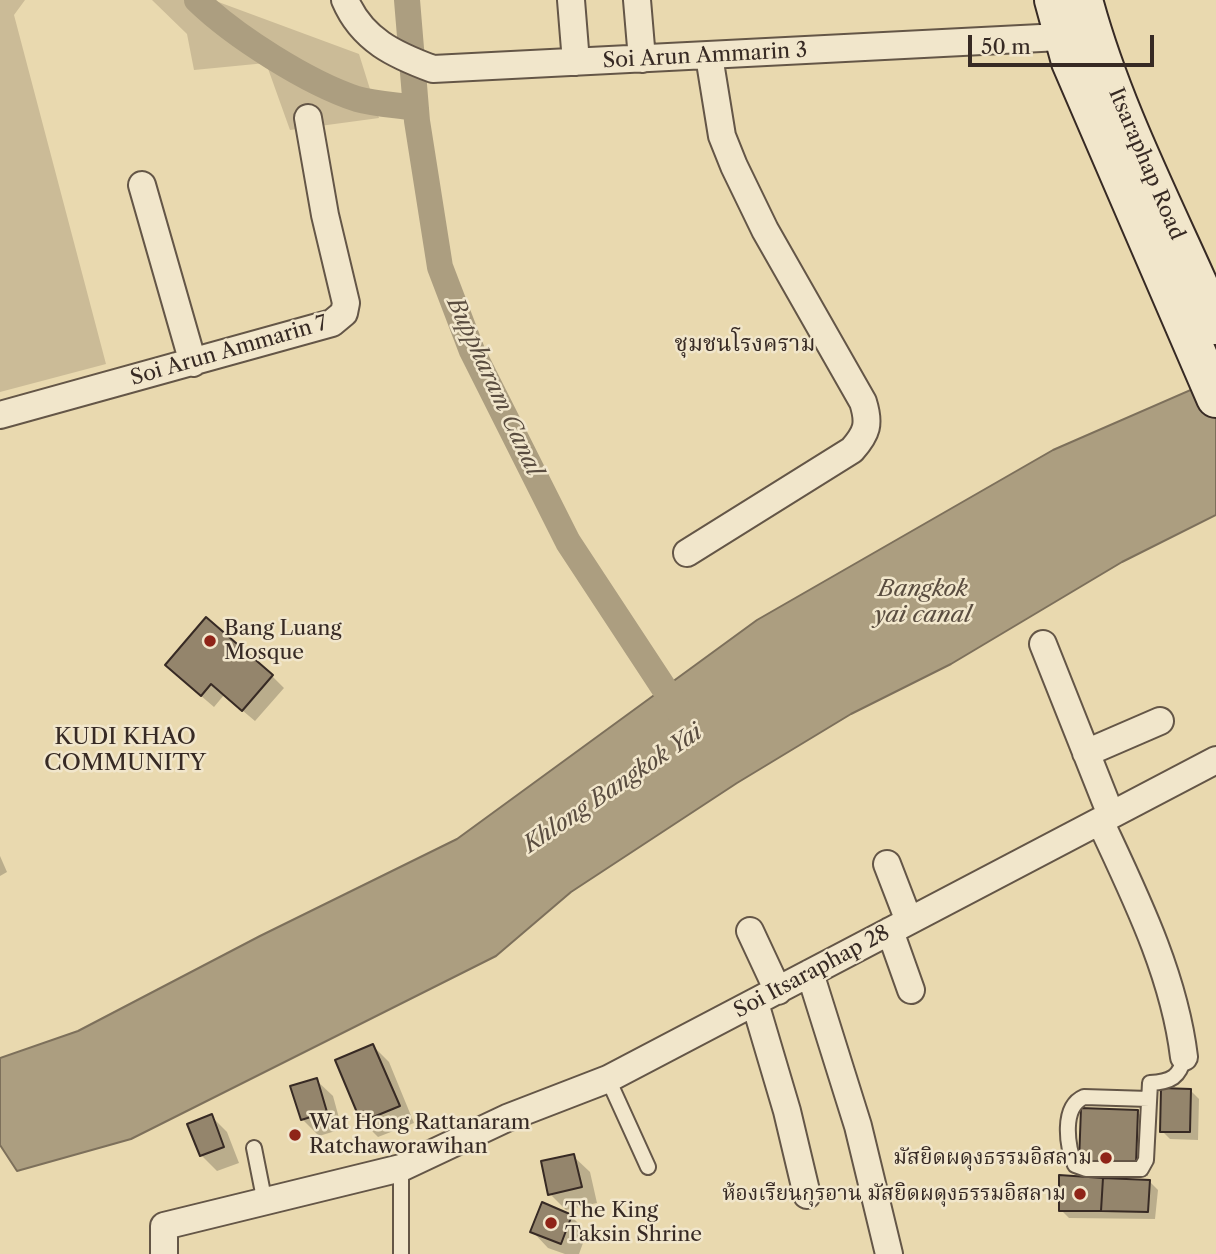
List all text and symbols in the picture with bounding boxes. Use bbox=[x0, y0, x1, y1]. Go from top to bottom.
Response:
scale bar bbox=[971, 21, 1156, 65]
text: 50 m bbox=[981, 34, 1031, 59]
street label: Soi Arun Ammarin 3 bbox=[602, 38, 808, 74]
street label: Itsaraphap Road bbox=[1103, 84, 1189, 244]
water label: Buppharam Canal bbox=[440, 293, 548, 481]
street label: Soi Arun Ammarin 7 bbox=[128, 311, 330, 391]
district label: ชุมชนโรงคราม bbox=[675, 330, 815, 358]
water label: Bangkok yai canal bbox=[874, 575, 972, 629]
place label: Bang Luang Mosque bbox=[224, 616, 342, 666]
marker: Bang Luang Mosque bbox=[202, 633, 218, 649]
water label: Khlong Bangkok Yai bbox=[518, 719, 708, 859]
district label: KUDI KHAO COMMUNITY bbox=[36, 723, 214, 777]
street label: Soi Itsaraphap 28 bbox=[730, 920, 894, 1024]
place label: Wat Hong Rattanaram Ratchaworawihan bbox=[309, 1110, 530, 1160]
marker: Wat Hong Rattanaram Ratchaworawihan bbox=[287, 1127, 303, 1143]
place label: มัสยิดผดุงธรรมอิสลาม bbox=[893, 1145, 1092, 1171]
marker: มัสยิดผดุงธรรมอิสลาม bbox=[1098, 1150, 1114, 1166]
place label: ห้องเรียนกุรอาน มัสยิดผดุงธรรมอิสลาม bbox=[722, 1181, 1066, 1207]
marker: ห้องเรียนกุรอาน มัสยิดผดุงธรรมอิสลาม bbox=[1072, 1186, 1088, 1202]
place label: The King Taksin Shrine bbox=[565, 1198, 702, 1248]
marker: The King Taksin Shrine bbox=[543, 1215, 559, 1231]

